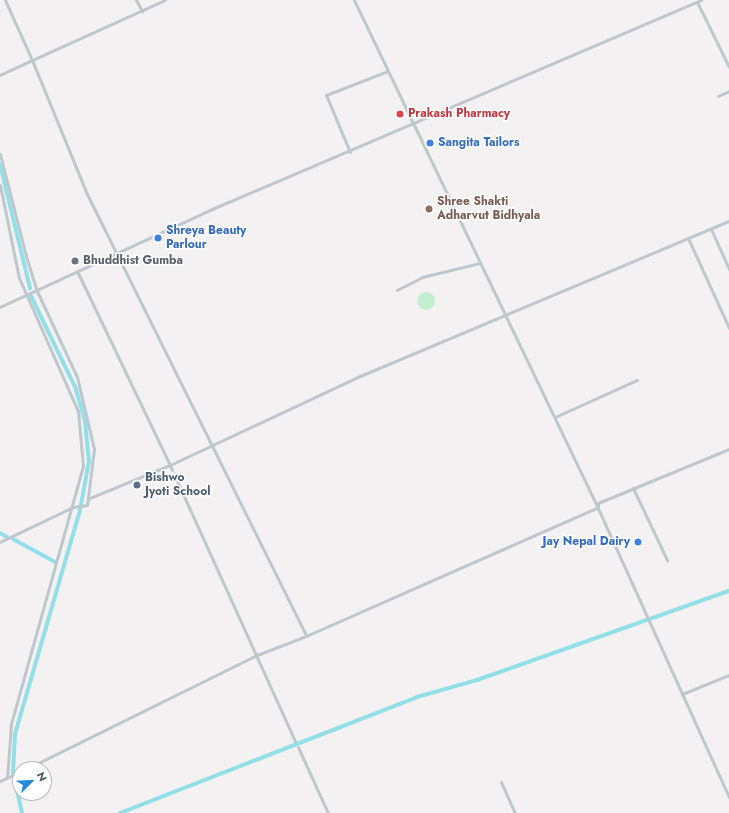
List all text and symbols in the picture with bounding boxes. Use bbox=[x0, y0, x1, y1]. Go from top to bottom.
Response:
place label: Prakash Pharmacy bbox=[408, 107, 510, 121]
marker: Prakash Pharmacy bbox=[395, 109, 405, 119]
place label: Sangita Tailors bbox=[438, 136, 519, 150]
marker: Sangita Tailors bbox=[425, 138, 435, 148]
place label: Shree Shakti Adharvut Bidhyala bbox=[437, 195, 540, 223]
marker: Shree Shakti Adharvut Bidhyala bbox=[424, 204, 434, 214]
place label: Shreya Beauty Parlour bbox=[166, 224, 246, 252]
marker: Shreya Beauty Parlour bbox=[153, 233, 163, 243]
place label: Bhuddhist Gumba bbox=[83, 254, 183, 268]
marker: Bhuddhist Gumba bbox=[70, 256, 80, 266]
place label: Bishwo Jyoti School bbox=[145, 471, 210, 499]
marker: Bishwo Jyoti School bbox=[132, 480, 142, 490]
place label: Jay Nepal Dairy bbox=[543, 535, 630, 549]
marker: Jay Nepal Dairy bbox=[633, 537, 643, 547]
north arrow bbox=[12, 761, 52, 801]
text: N bbox=[33, 769, 51, 784]

